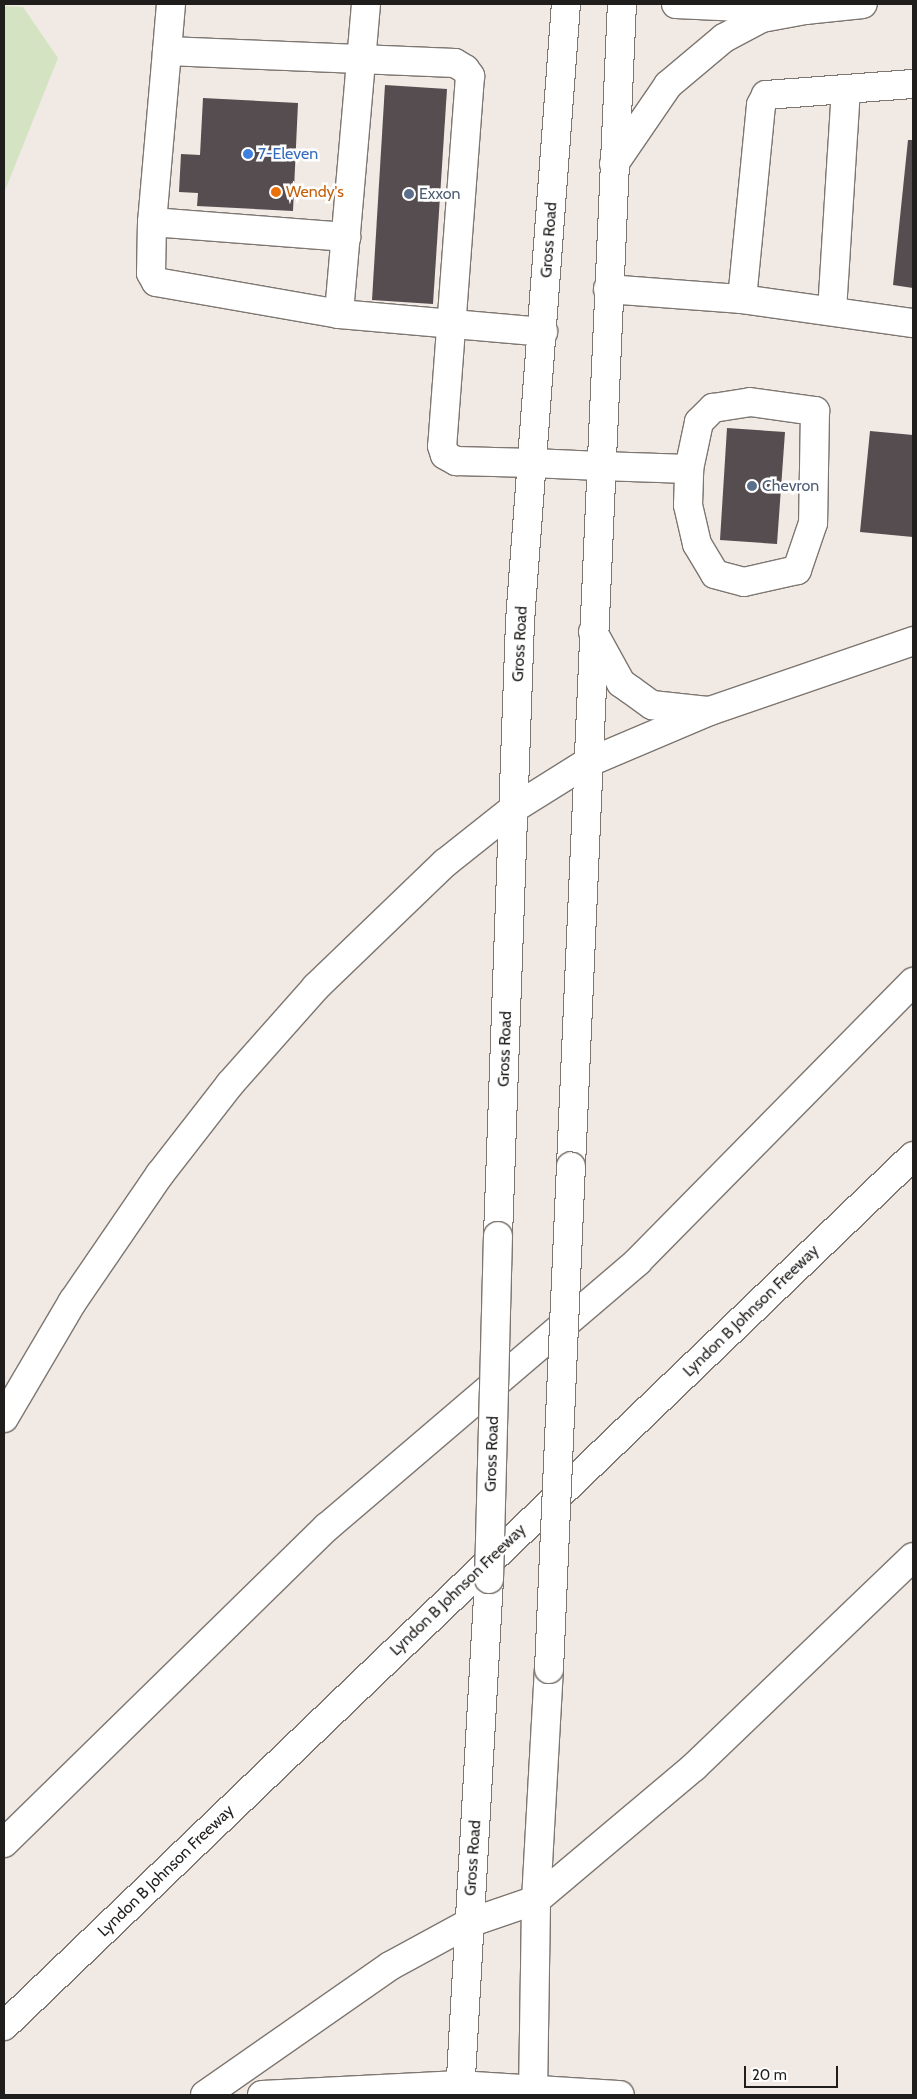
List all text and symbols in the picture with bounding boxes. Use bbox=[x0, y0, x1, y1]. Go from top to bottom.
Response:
place label: 7-Eleven bbox=[258, 144, 318, 164]
marker: 7-Eleven bbox=[242, 148, 254, 160]
place label: Wendy's bbox=[286, 182, 344, 202]
place label: Exxon bbox=[419, 184, 460, 204]
marker: Wendy's bbox=[270, 186, 282, 198]
marker: Exxon bbox=[403, 188, 415, 200]
street label: Gross Road bbox=[537, 201, 561, 279]
place label: Chevron bbox=[762, 476, 819, 496]
marker: Chevron bbox=[746, 480, 758, 492]
street label: Gross Road bbox=[508, 606, 532, 682]
street label: Gross Road bbox=[494, 1011, 516, 1087]
street label: Lyndon B Johnson Freeway bbox=[679, 1241, 823, 1381]
street label: Gross Road bbox=[481, 1416, 503, 1492]
street label: Lyndon B Johnson Freeway bbox=[386, 1520, 530, 1660]
street label: Lyndon B Johnson Freeway bbox=[94, 1801, 238, 1941]
street label: Gross Road bbox=[461, 1819, 485, 1897]
scale bar bbox=[747, 2056, 841, 2088]
text: 20 m bbox=[752, 2066, 787, 2084]

